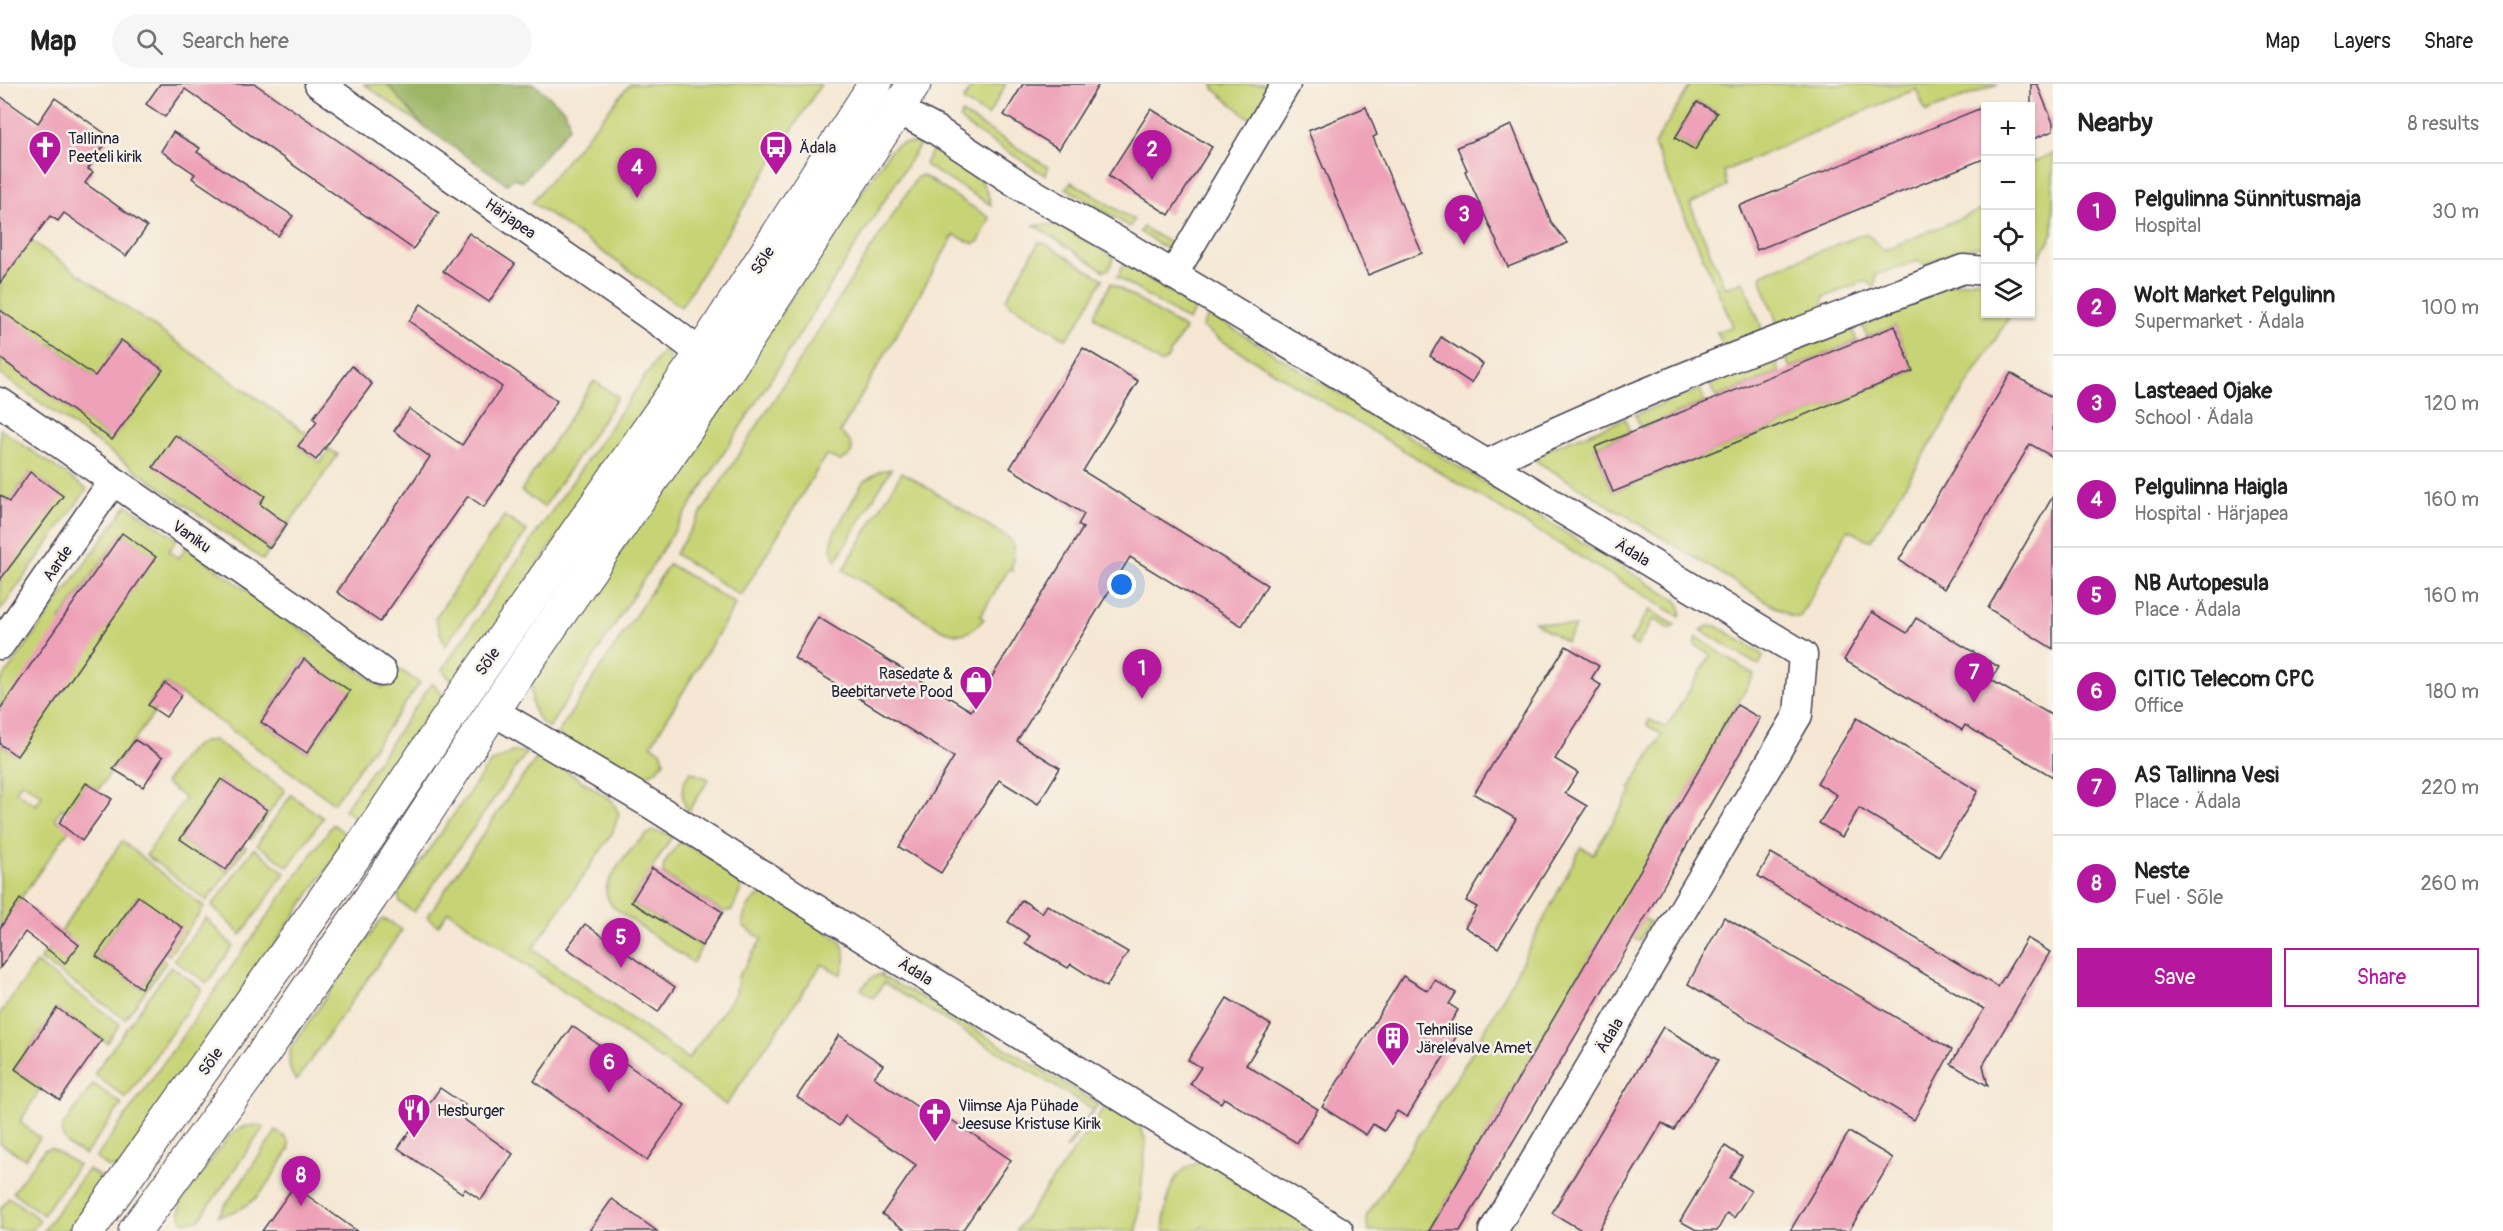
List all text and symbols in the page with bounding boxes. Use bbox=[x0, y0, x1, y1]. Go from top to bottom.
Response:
search box bbox=[112, 14, 532, 68]
text: Map bbox=[30, 24, 76, 59]
icon: search bbox=[133, 25, 166, 58]
text: Search here bbox=[181, 27, 289, 55]
text: Map bbox=[2265, 28, 2300, 55]
text: Layers bbox=[2333, 28, 2391, 55]
text: Share bbox=[2424, 28, 2473, 55]
map controls bbox=[1981, 102, 2035, 318]
button: + bbox=[1981, 102, 2035, 156]
text: Nearby bbox=[2077, 107, 2153, 139]
text: 8 results bbox=[2408, 111, 2479, 136]
church icon: Tallinna Peeteli kirik bbox=[27, 129, 63, 176]
place label: Tallinna Peeteli kirik bbox=[68, 129, 142, 167]
bus stop icon: Ädala bbox=[758, 129, 794, 176]
pin: 2 bbox=[1132, 130, 1172, 180]
place label: Ädala bbox=[799, 138, 836, 158]
pin: 4 bbox=[618, 148, 656, 198]
button: − bbox=[1981, 156, 2035, 210]
text: Pelgulinna Sünnitusmaja bbox=[2134, 185, 2361, 213]
street label: Härjapea bbox=[481, 194, 540, 243]
pin: 3 bbox=[1444, 196, 1484, 245]
text: 1 bbox=[2093, 199, 2100, 224]
text: 30 m bbox=[2432, 199, 2479, 224]
button: locate bbox=[1981, 210, 2035, 264]
text: Hospital bbox=[2134, 213, 2201, 238]
street label: Sõle bbox=[746, 243, 779, 278]
button: layers bbox=[1981, 264, 2035, 318]
text: Wolt Market Pelgulinn bbox=[2134, 281, 2335, 309]
text: 2 bbox=[2091, 295, 2102, 320]
text: 100 m bbox=[2422, 295, 2479, 320]
text: Supermarket · Ädala bbox=[2134, 309, 2304, 334]
text: Lasteaed Ojake bbox=[2134, 377, 2272, 405]
text: 3 bbox=[2091, 391, 2102, 416]
text: 120 m bbox=[2424, 391, 2479, 416]
text: School · Ädala bbox=[2134, 405, 2253, 430]
text: Pelgulinna Haigla bbox=[2134, 473, 2288, 501]
text: 4 bbox=[2091, 487, 2102, 512]
text: 160 m bbox=[2424, 487, 2479, 512]
text: Hospital · Härjapea bbox=[2134, 501, 2288, 526]
street label: Vaniku bbox=[168, 516, 215, 557]
street label: Ädala bbox=[1611, 535, 1654, 571]
street label: Aarde bbox=[39, 542, 77, 585]
text: NB Autopesula bbox=[2134, 569, 2269, 597]
your location bbox=[1107, 570, 1136, 599]
text: 5 bbox=[2091, 583, 2102, 608]
text: 160 m bbox=[2424, 583, 2479, 608]
text: Place · Ädala bbox=[2134, 597, 2241, 622]
street label: Sõle bbox=[471, 644, 505, 680]
pin: 1 bbox=[1122, 650, 1162, 699]
pin: 7 bbox=[1954, 654, 1994, 703]
place label: Rasedate & Beebitarvete Pood bbox=[831, 664, 953, 702]
shop icon: Rasedate & Beebitarvete Pood bbox=[958, 664, 994, 711]
text: CITIC Telecom CPC bbox=[2134, 665, 2314, 693]
text: 6 bbox=[2091, 679, 2102, 704]
text: 180 m bbox=[2425, 679, 2479, 704]
text: Office bbox=[2134, 693, 2183, 718]
text: AS Tallinna Vesi bbox=[2134, 761, 2279, 789]
text: 7 bbox=[2091, 775, 2102, 800]
text: 220 m bbox=[2421, 775, 2479, 800]
text: Place · Ädala bbox=[2134, 789, 2241, 814]
text: Neste bbox=[2134, 857, 2189, 885]
text: 8 bbox=[2091, 871, 2102, 896]
text: 260 m bbox=[2420, 871, 2479, 896]
text: Fuel · Sõle bbox=[2134, 885, 2223, 910]
pin: 5 bbox=[602, 918, 640, 968]
button: Save bbox=[2077, 948, 2272, 1007]
button: Share bbox=[2284, 948, 2479, 1007]
street label: Ädala bbox=[894, 953, 937, 990]
street label: Ädala bbox=[1592, 1014, 1628, 1057]
building icon: Tehnilise Järelevalve Amet bbox=[1375, 1020, 1411, 1067]
place label: Tehnilise Järelevalve Amet bbox=[1416, 1020, 1532, 1058]
street label: Sõle bbox=[194, 1044, 228, 1080]
pin: 6 bbox=[590, 1044, 628, 1093]
restaurant icon: Hesburger bbox=[396, 1092, 432, 1139]
church icon: Viimse Aja Pühade Jeesuse Kristuse Kirik bbox=[917, 1096, 953, 1143]
place label: Viimse Aja Pühade Jeesuse Kristuse Kirik bbox=[958, 1096, 1101, 1134]
place label: Hesburger bbox=[437, 1101, 505, 1121]
pin: 8 bbox=[282, 1156, 320, 1206]

